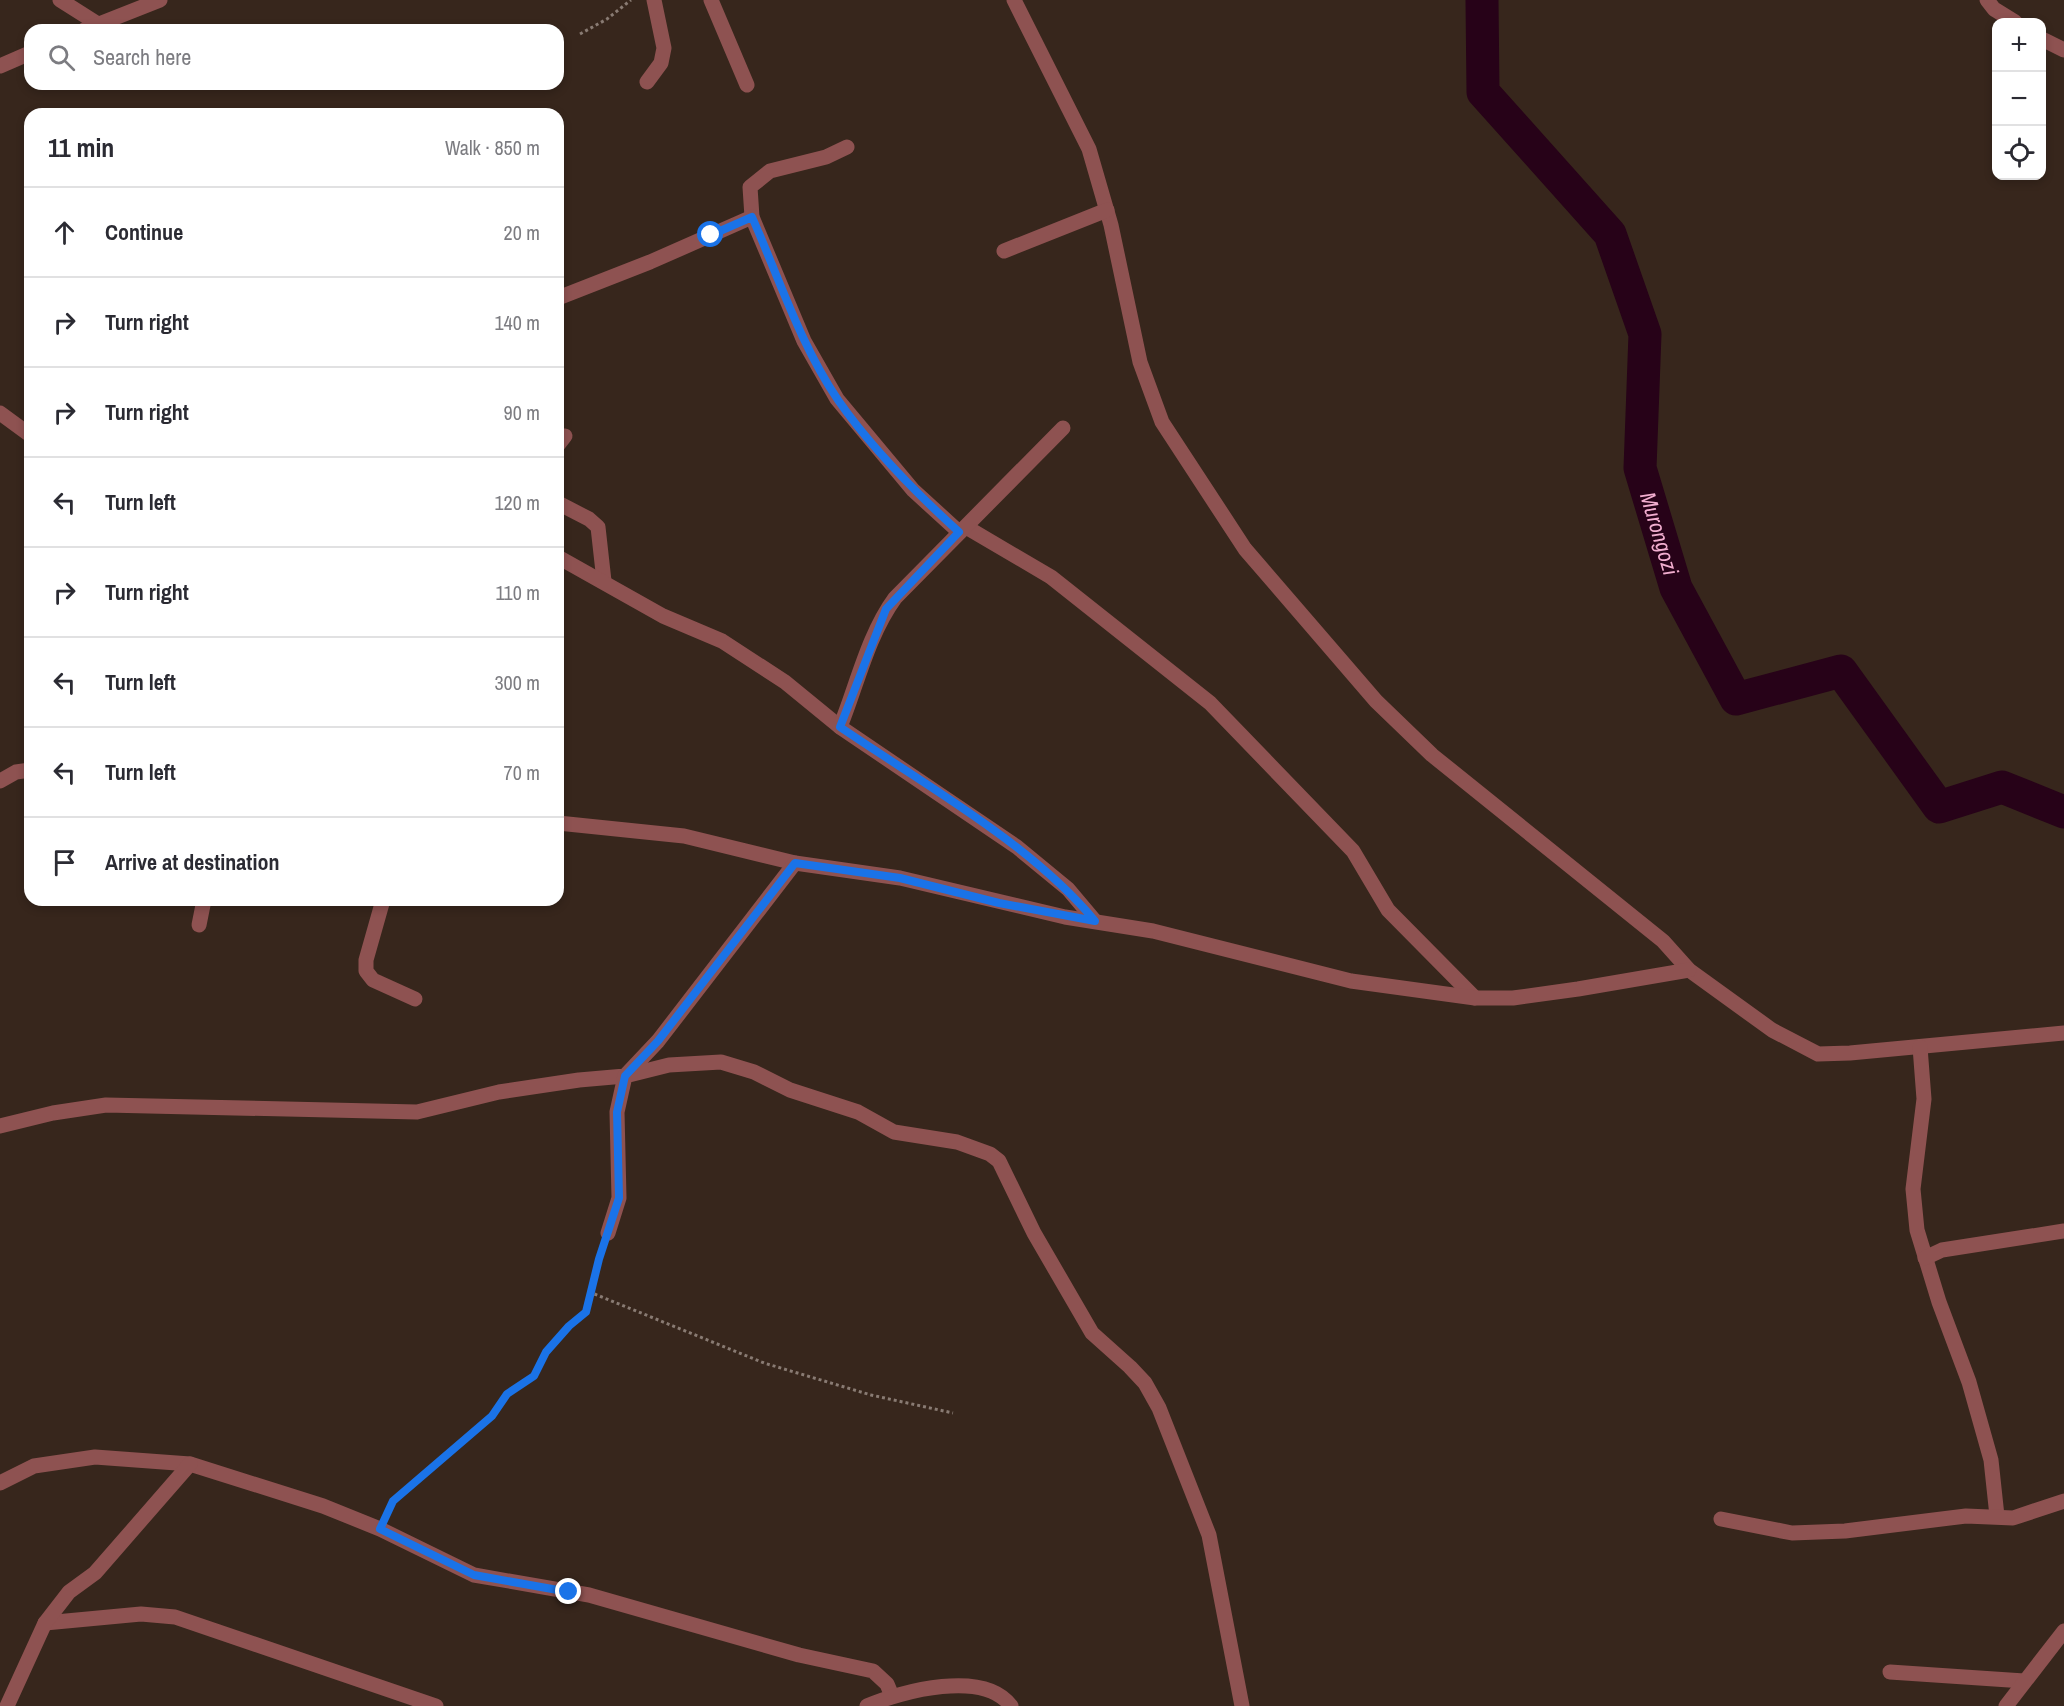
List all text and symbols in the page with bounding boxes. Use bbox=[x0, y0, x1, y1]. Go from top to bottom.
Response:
map controls bbox=[1992, 18, 2046, 180]
button: + bbox=[1992, 18, 2046, 72]
search box bbox=[24, 24, 564, 90]
icon: search bbox=[45, 41, 78, 74]
text: Search here bbox=[93, 42, 191, 72]
button: − bbox=[1992, 72, 2046, 126]
button: locate bbox=[1992, 126, 2046, 180]
text: 11 min bbox=[48, 130, 114, 165]
text: Walk · 850 m bbox=[445, 134, 540, 161]
icon: ahead bbox=[48, 216, 81, 249]
text: Continue bbox=[105, 217, 183, 247]
text: 20 m bbox=[504, 219, 540, 246]
route start bbox=[697, 221, 723, 247]
icon: right bbox=[48, 306, 81, 339]
text: Turn right bbox=[105, 307, 189, 337]
text: 140 m bbox=[494, 309, 540, 336]
icon: right bbox=[48, 396, 81, 429]
text: Turn right bbox=[105, 397, 189, 427]
text: 90 m bbox=[504, 399, 540, 426]
icon: left bbox=[48, 486, 81, 519]
text: Turn left bbox=[105, 487, 176, 517]
water label: Murongozi bbox=[1633, 488, 1686, 579]
text: 120 m bbox=[494, 489, 540, 516]
icon: right bbox=[48, 576, 81, 609]
text: Turn right bbox=[105, 577, 189, 607]
text: 110 m bbox=[496, 579, 540, 606]
icon: left bbox=[48, 666, 81, 699]
text: Turn left bbox=[105, 667, 176, 697]
text: 300 m bbox=[494, 669, 540, 696]
icon: left bbox=[48, 756, 81, 789]
text: Turn left bbox=[105, 757, 176, 787]
text: 70 m bbox=[504, 759, 540, 786]
icon: arrive bbox=[48, 846, 81, 879]
text: Arrive at destination bbox=[105, 847, 279, 877]
route end bbox=[555, 1578, 581, 1604]

